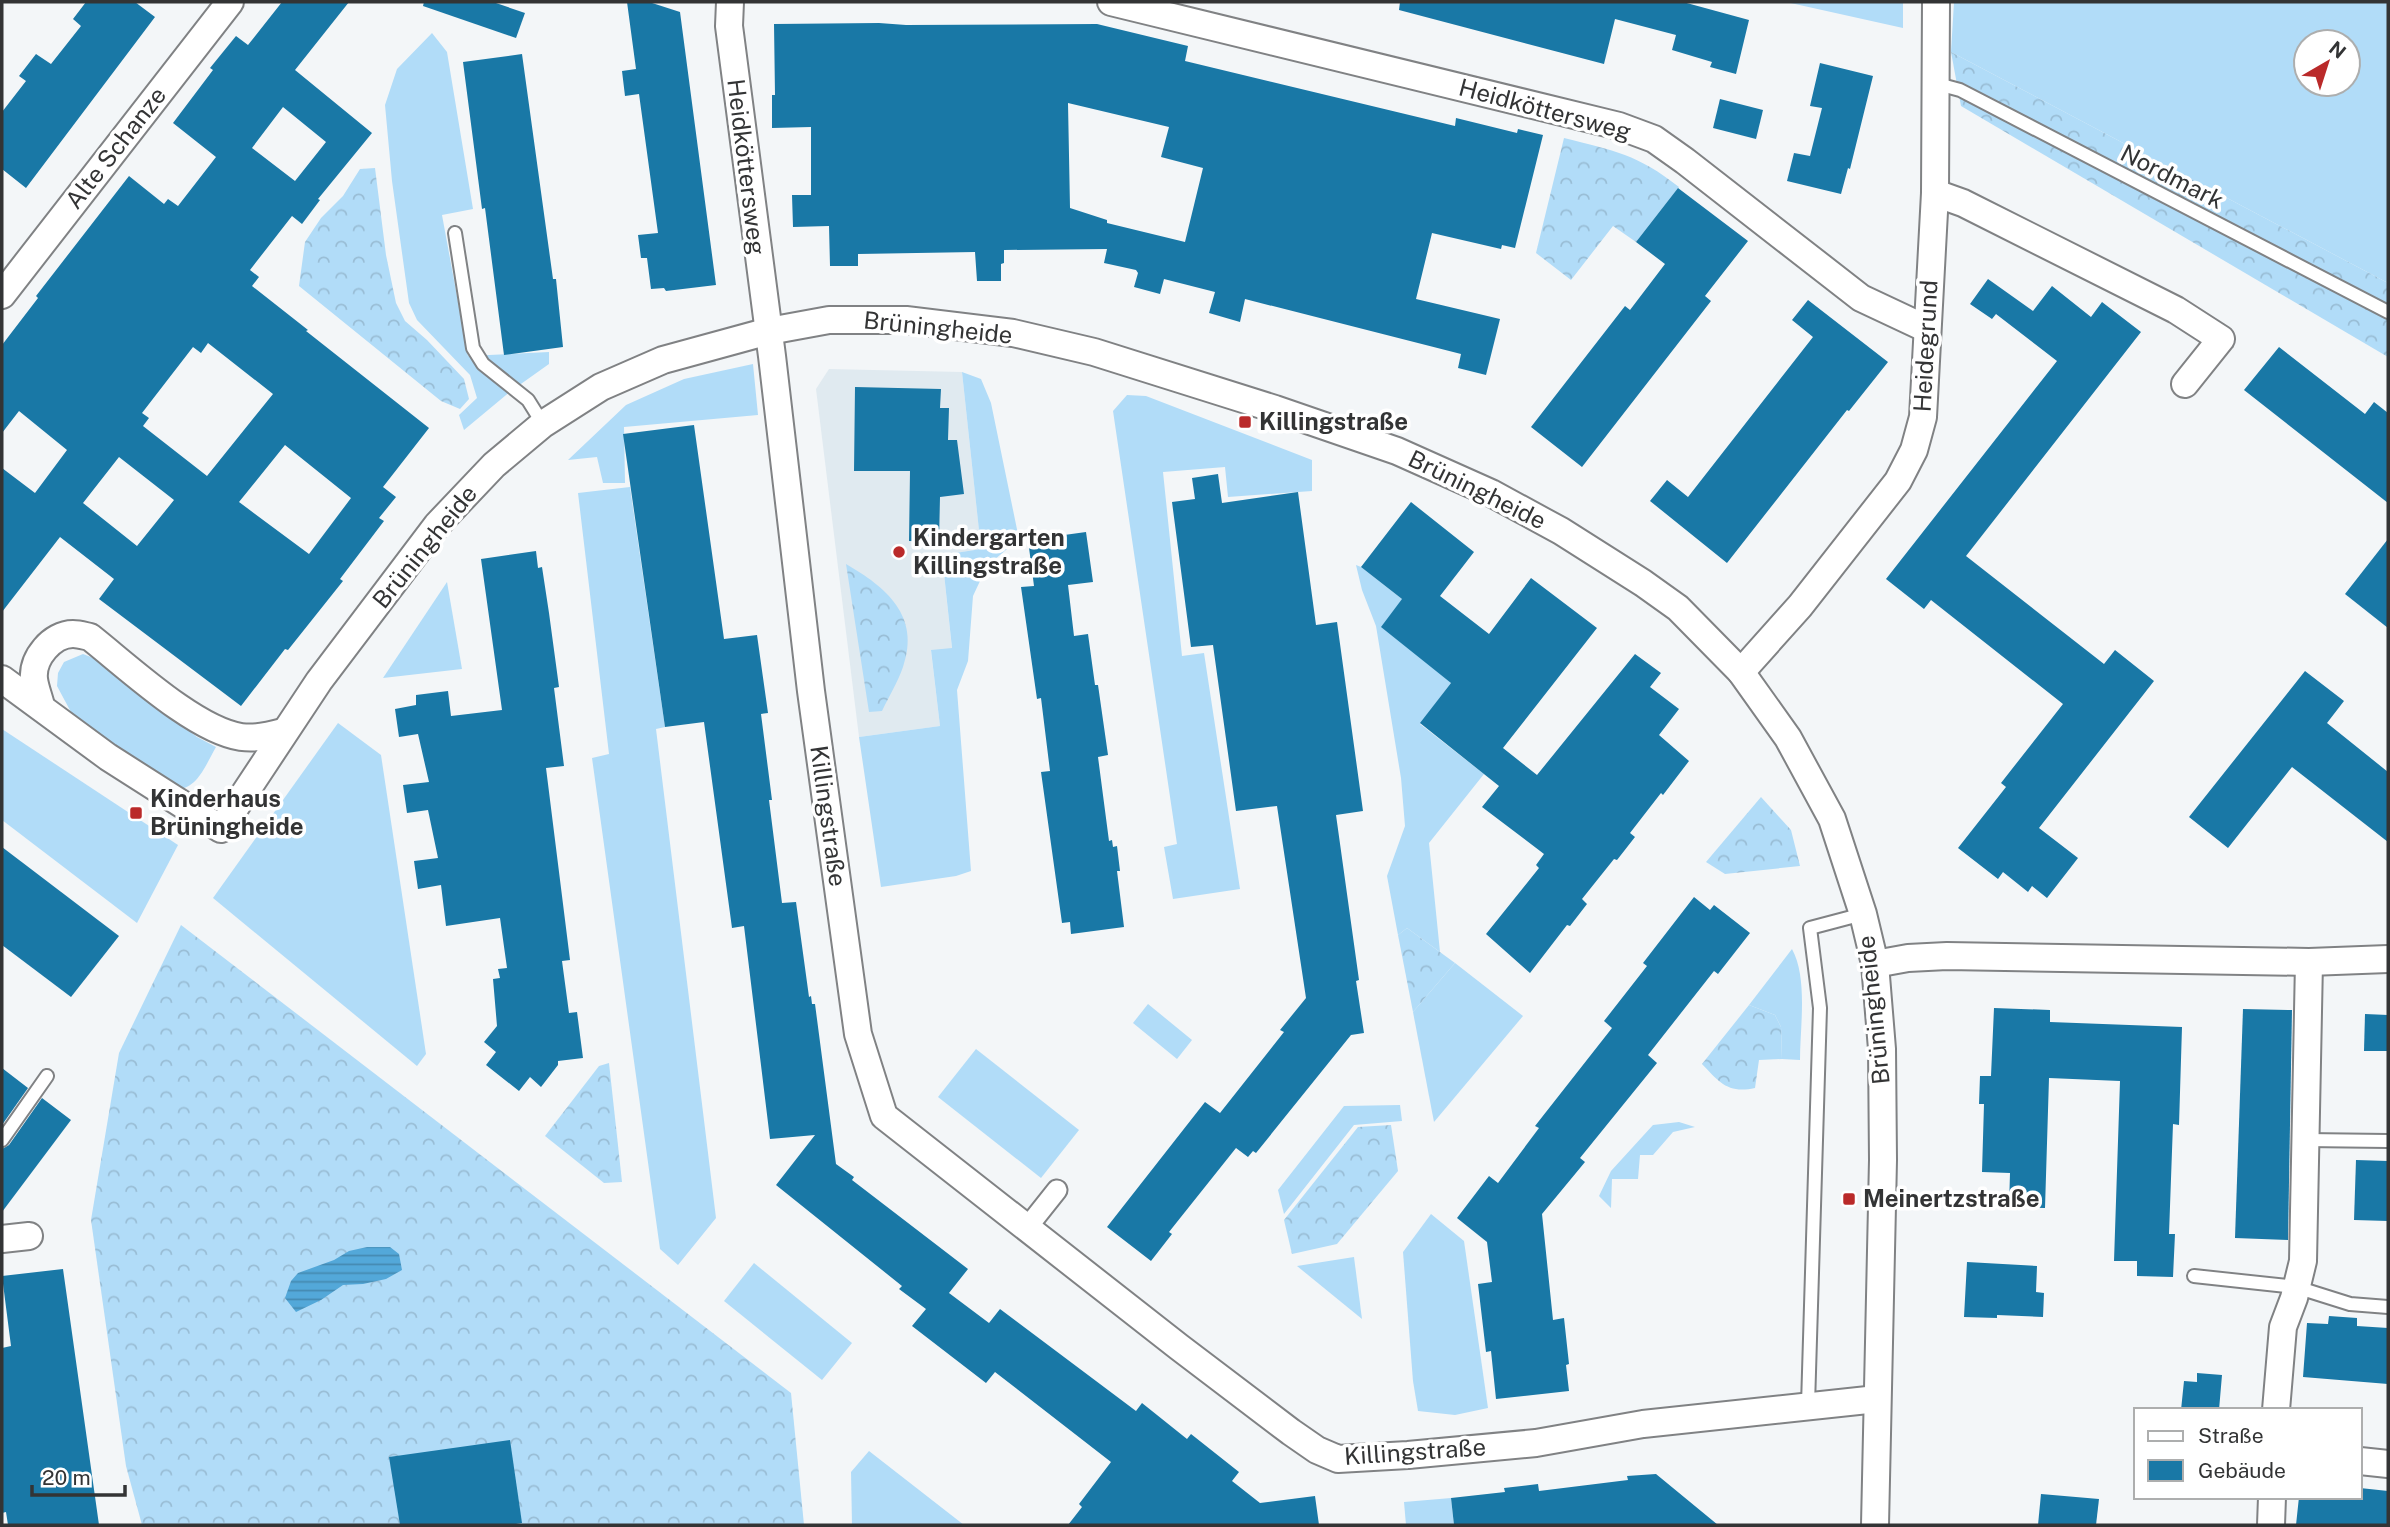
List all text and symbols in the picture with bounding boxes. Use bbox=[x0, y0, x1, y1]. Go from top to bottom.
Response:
north arrow bbox=[2292, 28, 2362, 98]
text: N bbox=[2325, 37, 2350, 63]
street label: Heidköttersweg bbox=[1456, 73, 1634, 145]
street label: Heidköttersweg bbox=[722, 77, 772, 257]
street label: Alte Schanze bbox=[59, 81, 171, 214]
street label: Nordmark bbox=[2116, 138, 2229, 214]
street label: Heidegrund bbox=[1908, 279, 1942, 413]
street label: Brüningheide bbox=[862, 305, 1014, 349]
place label: Killingstraße bbox=[1259, 407, 1408, 435]
marker: Killingstraße bbox=[1237, 414, 1253, 430]
street label: Brüningheide bbox=[1404, 444, 1551, 534]
street label: Brüningheide bbox=[366, 479, 482, 613]
place label: Kindergarten Killingstraße bbox=[913, 523, 1065, 579]
marker: Kindergarten Killingstraße bbox=[891, 544, 907, 560]
street label: Killingstraße bbox=[805, 744, 853, 888]
place label: Kinderhaus Brüningheide bbox=[150, 784, 304, 840]
marker: Kinderhaus Brüningheide bbox=[128, 805, 144, 821]
street label: Brüningheide bbox=[1851, 934, 1895, 1086]
place label: Meinertzstraße bbox=[1863, 1184, 2040, 1212]
marker: Meinertzstraße bbox=[1841, 1191, 1857, 1207]
legend bbox=[2134, 1408, 2362, 1499]
text: Straße bbox=[2198, 1423, 2264, 1448]
street label: Killingstraße bbox=[1343, 1432, 1487, 1470]
scale bar bbox=[32, 1454, 124, 1498]
text: Gebäude bbox=[2198, 1458, 2286, 1483]
text: 20 m bbox=[42, 1465, 91, 1490]

